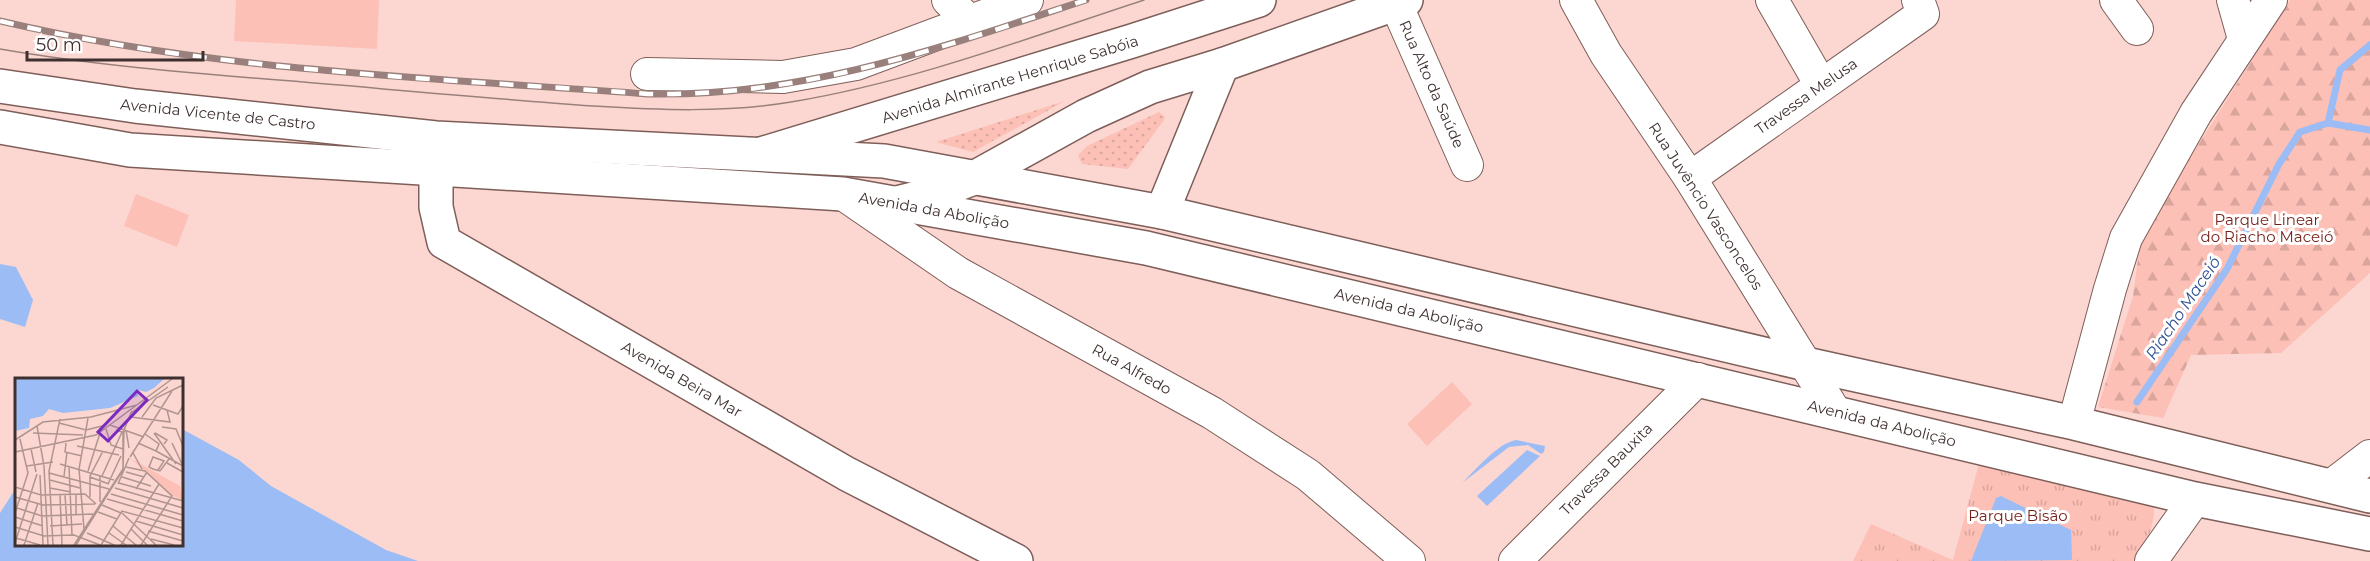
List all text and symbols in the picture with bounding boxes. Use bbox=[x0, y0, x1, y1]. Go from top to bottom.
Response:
street label: Rua Alto da Saúde bbox=[1395, 17, 1469, 151]
scale bar bbox=[27, 24, 202, 62]
street label: Avenida Almirante Henrique Sabóia bbox=[879, 31, 1141, 127]
text: 50 m bbox=[36, 34, 82, 56]
street label: Travessa Melusa bbox=[1751, 54, 1861, 138]
street label: Avenida Vicente de Castro bbox=[119, 94, 317, 134]
street label: Rua Juvêncio Vasconcelos bbox=[1645, 119, 1767, 293]
street label: Avenida da Abolição bbox=[857, 187, 1011, 233]
park label: Parque Linear do Riacho Maceió bbox=[2200, 210, 2334, 246]
water label: Riacho Maceió bbox=[2142, 253, 2224, 363]
street label: Avenida da Abolição bbox=[1333, 284, 1485, 336]
street label: Avenida Beira Mar bbox=[618, 337, 746, 421]
street label: Rua Alfredo bbox=[1089, 339, 1175, 399]
inset map bbox=[15, 378, 183, 546]
street label: Avenida da Abolição bbox=[1806, 395, 1958, 451]
street label: Travessa Bauxita bbox=[1556, 419, 1656, 519]
park label: Parque Bisão bbox=[1968, 506, 2068, 525]

